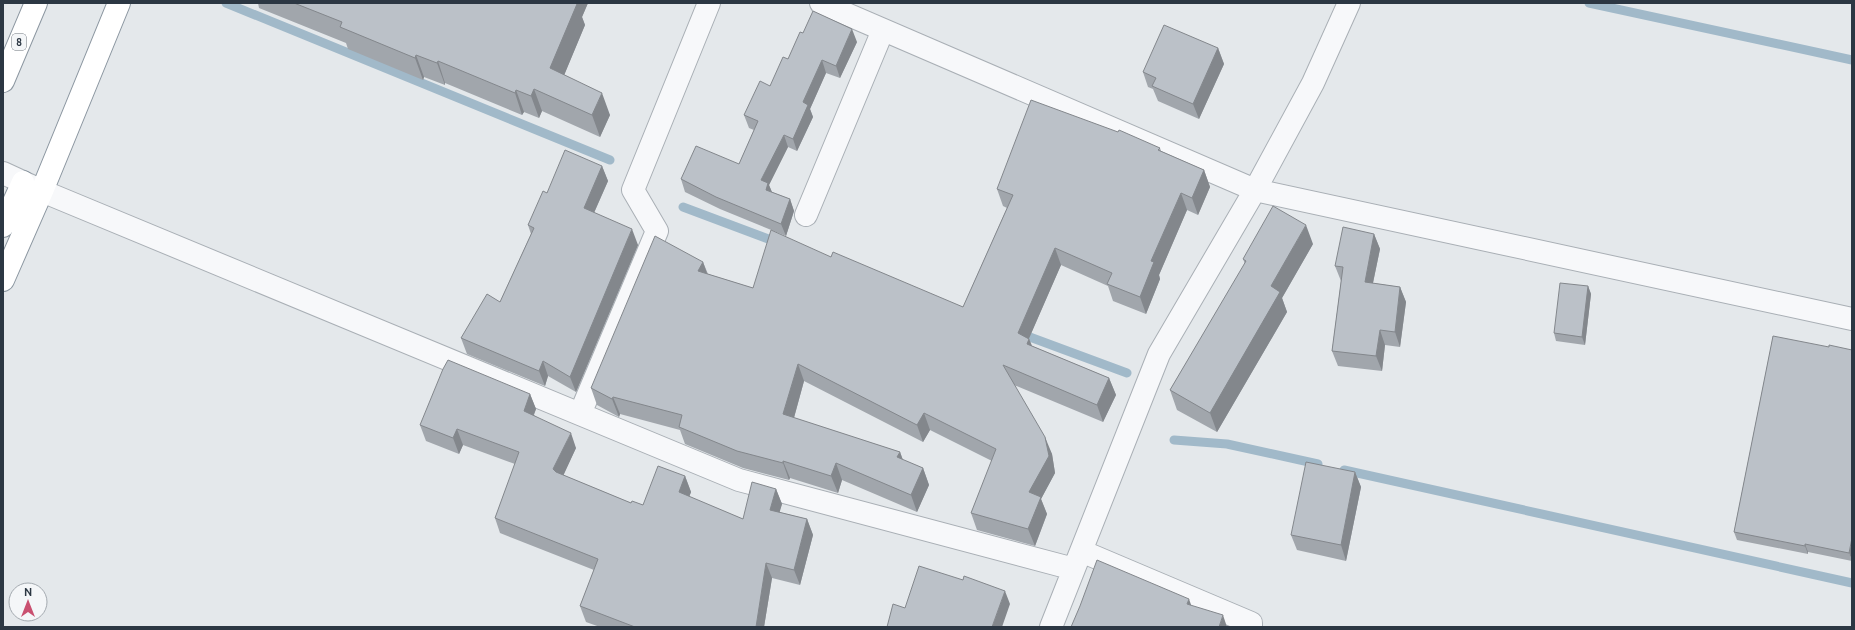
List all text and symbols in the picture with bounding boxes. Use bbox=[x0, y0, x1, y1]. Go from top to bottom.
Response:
road number: 8 bbox=[12, 34, 26, 50]
north arrow bbox=[8, 582, 48, 622]
text: N bbox=[24, 586, 32, 598]

